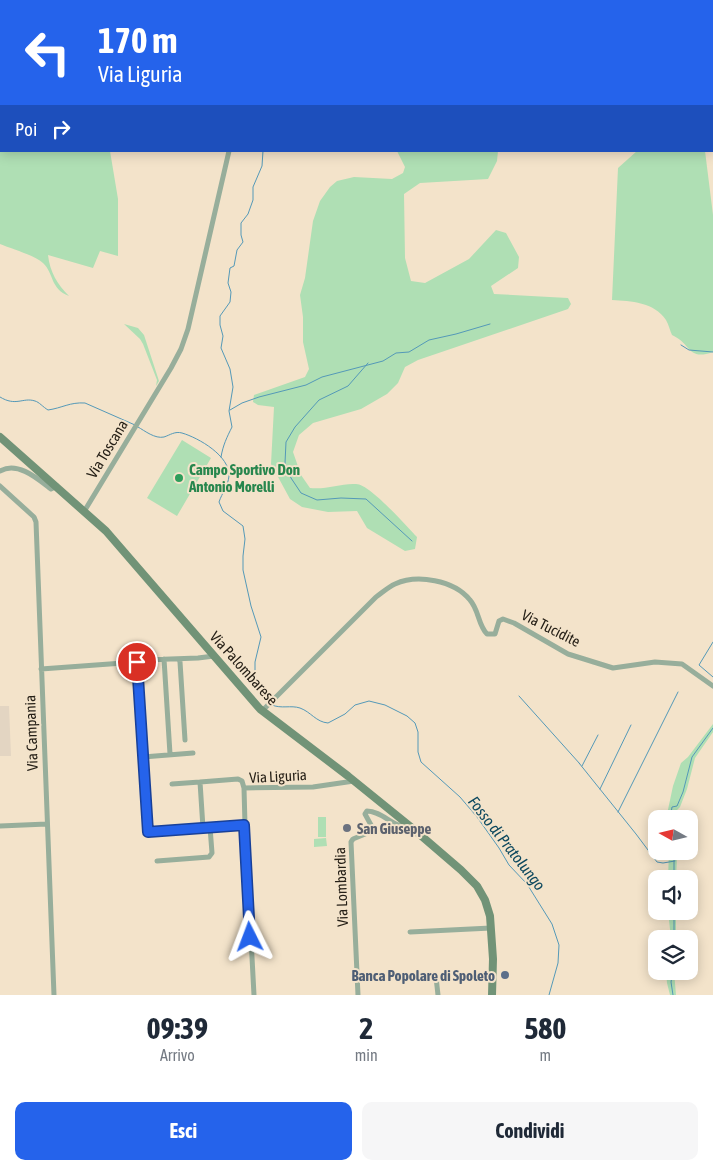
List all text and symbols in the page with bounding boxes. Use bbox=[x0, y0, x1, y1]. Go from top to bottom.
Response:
icon: left bbox=[15, 20, 80, 85]
text: 170 m bbox=[98, 20, 177, 60]
text: Via Liguria bbox=[98, 61, 183, 87]
icon: right bbox=[47, 115, 75, 143]
text: Poi bbox=[15, 118, 37, 140]
street label: Via Toscana bbox=[83, 417, 131, 481]
place label: Campo Sportivo Don Antonio Morelli bbox=[188, 461, 300, 495]
marker: Campo Sportivo Don Antonio Morelli bbox=[173, 472, 185, 484]
street label: Via Tucidite bbox=[519, 606, 583, 650]
street label: Via Palombarese bbox=[207, 628, 282, 708]
pin bbox=[116, 641, 158, 683]
icon: arrive bbox=[123, 648, 151, 676]
street label: Via Campania bbox=[21, 695, 41, 771]
street label: Via Liguria bbox=[249, 766, 307, 786]
water label: Fosso di Pratolungo bbox=[464, 793, 549, 894]
north arrow bbox=[648, 810, 698, 860]
map controls bbox=[648, 810, 698, 980]
place label: San Giuseppe bbox=[357, 820, 432, 837]
marker: San Giuseppe bbox=[341, 822, 353, 834]
street label: Via Lombardia bbox=[331, 847, 351, 927]
button: sound bbox=[648, 870, 698, 920]
position arrow bbox=[223, 910, 275, 962]
button: layers bbox=[648, 930, 698, 980]
place label: Banca Popolare di Spoleto bbox=[351, 967, 495, 984]
marker: Banca Popolare di Spoleto bbox=[499, 969, 511, 981]
text: 09:39 bbox=[146, 1011, 208, 1045]
text: 2 bbox=[359, 1011, 373, 1045]
text: 580 bbox=[524, 1011, 566, 1045]
text: Arrivo bbox=[160, 1046, 195, 1064]
text: min bbox=[355, 1046, 378, 1064]
text: m bbox=[540, 1046, 551, 1064]
button: Esci bbox=[15, 1102, 352, 1160]
button: Condividi bbox=[362, 1102, 698, 1160]

